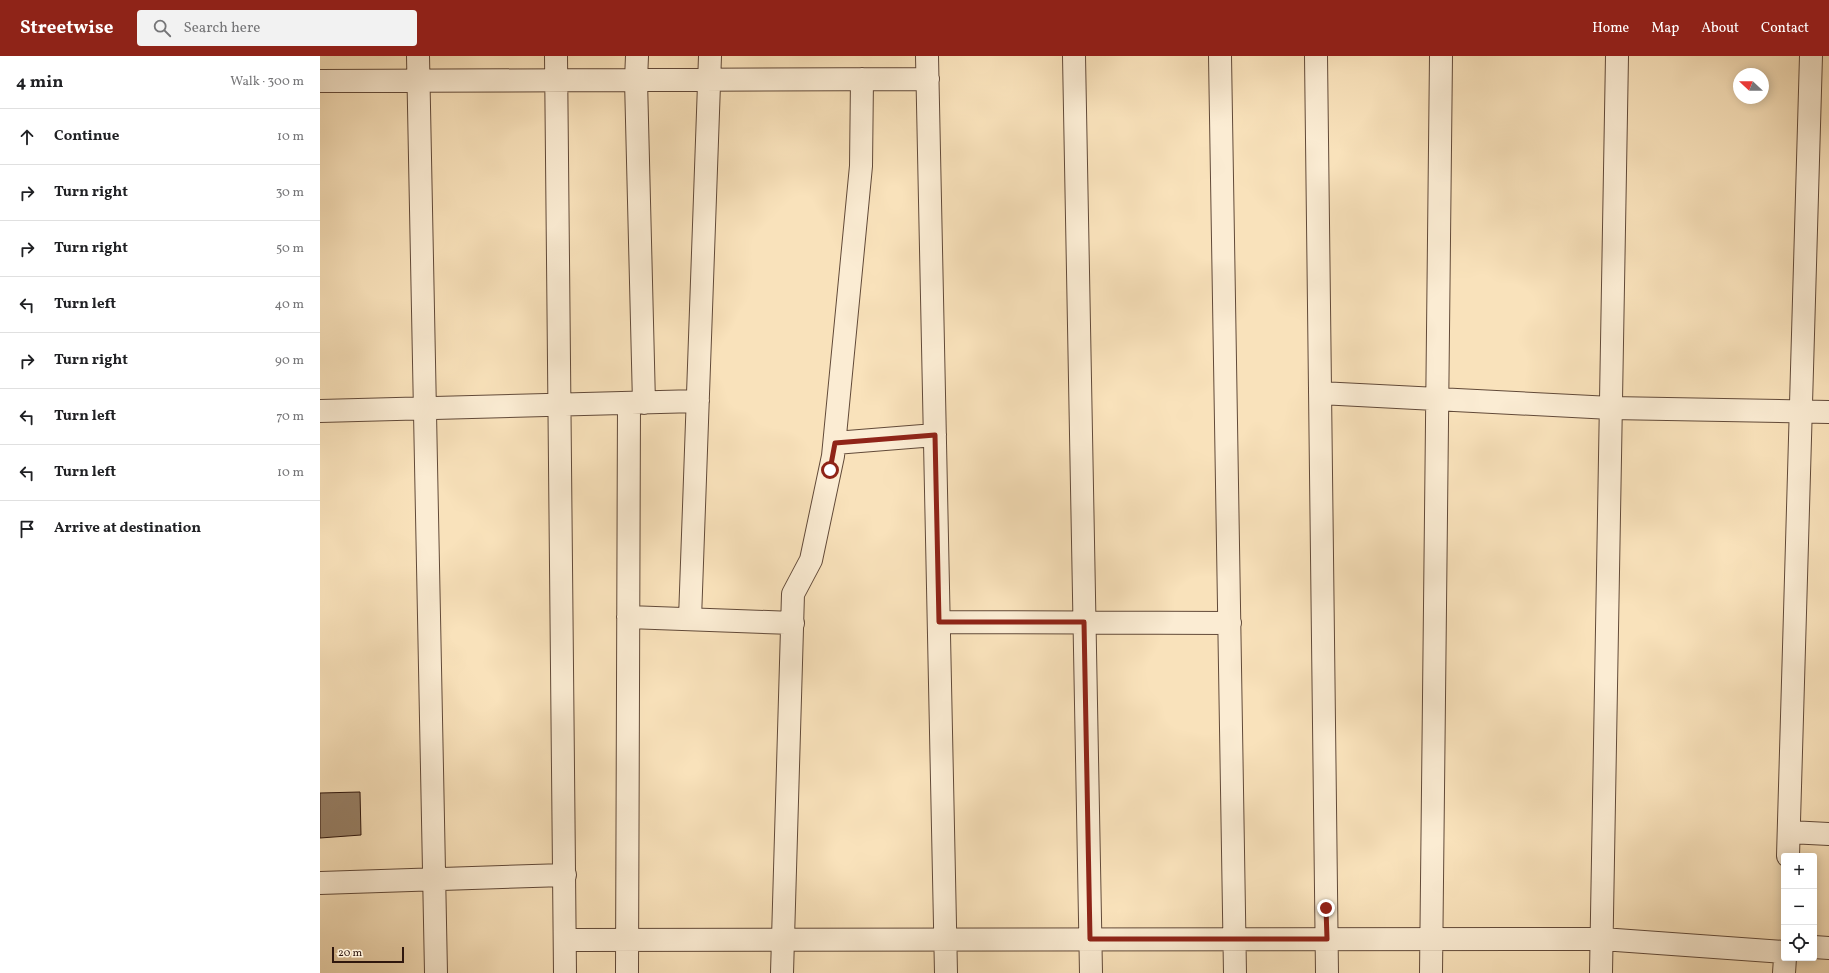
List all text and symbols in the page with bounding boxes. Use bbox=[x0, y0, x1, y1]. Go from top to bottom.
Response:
search box bbox=[137, 10, 417, 46]
text: Streetwise bbox=[20, 15, 113, 41]
icon: search bbox=[151, 17, 173, 39]
text: Search here bbox=[183, 18, 260, 39]
text: Home bbox=[1592, 19, 1629, 38]
text: Map bbox=[1651, 19, 1679, 38]
text: About bbox=[1701, 19, 1739, 38]
text: Contact bbox=[1761, 19, 1809, 38]
north arrow bbox=[1733, 68, 1769, 104]
text: 4 min bbox=[16, 71, 63, 94]
text: Walk · 300 m bbox=[230, 73, 304, 91]
icon: ahead bbox=[16, 126, 38, 148]
text: Continue bbox=[54, 126, 119, 147]
text: 10 m bbox=[277, 128, 304, 146]
icon: right bbox=[16, 182, 38, 204]
text: Turn right bbox=[54, 182, 128, 203]
text: 30 m bbox=[276, 184, 304, 202]
icon: right bbox=[16, 238, 38, 260]
text: Turn right bbox=[54, 238, 128, 259]
text: 50 m bbox=[276, 240, 304, 258]
icon: left bbox=[16, 294, 38, 316]
text: Turn left bbox=[54, 294, 116, 315]
text: 40 m bbox=[275, 296, 304, 314]
icon: right bbox=[16, 350, 38, 372]
text: Turn right bbox=[54, 350, 128, 371]
text: 90 m bbox=[275, 352, 304, 370]
icon: left bbox=[16, 406, 38, 428]
text: Turn left bbox=[54, 406, 116, 427]
text: 70 m bbox=[276, 408, 304, 426]
route start bbox=[821, 461, 839, 479]
icon: left bbox=[16, 462, 38, 484]
text: Turn left bbox=[54, 462, 116, 483]
text: 10 m bbox=[277, 464, 304, 482]
icon: arrive bbox=[16, 518, 38, 540]
text: Arrive at destination bbox=[54, 518, 201, 539]
map controls bbox=[1781, 853, 1817, 961]
button: + bbox=[1781, 853, 1817, 889]
button: − bbox=[1781, 889, 1817, 925]
route end bbox=[1317, 899, 1335, 917]
button: locate bbox=[1781, 925, 1817, 961]
scale bar bbox=[332, 945, 404, 964]
text: 20 m bbox=[338, 946, 362, 961]

